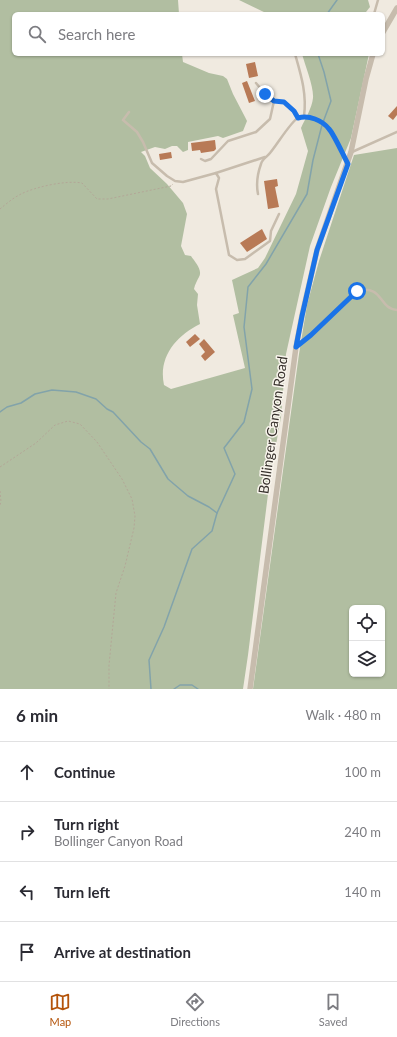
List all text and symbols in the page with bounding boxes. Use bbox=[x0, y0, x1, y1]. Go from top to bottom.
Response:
search box bbox=[12, 12, 385, 56]
icon: search bbox=[26, 23, 48, 45]
text: Search here bbox=[58, 25, 135, 43]
route end bbox=[256, 85, 274, 103]
route start bbox=[348, 282, 366, 300]
street label: Bollinger Canyon Road bbox=[254, 355, 291, 495]
map controls bbox=[349, 605, 385, 677]
button: locate bbox=[349, 605, 385, 641]
button: layers bbox=[349, 641, 385, 677]
text: 6 min bbox=[16, 705, 58, 726]
text: Walk · 480 m bbox=[305, 707, 381, 723]
icon: ahead bbox=[16, 761, 38, 783]
text: Continue bbox=[54, 763, 115, 781]
text: 100 m bbox=[344, 764, 381, 780]
text: Turn right bbox=[54, 815, 119, 833]
icon: right bbox=[16, 821, 38, 843]
text: 240 m bbox=[344, 824, 381, 840]
text: Bollinger Canyon Road bbox=[54, 833, 183, 849]
icon: left bbox=[16, 881, 38, 903]
text: Turn left bbox=[54, 883, 110, 901]
text: 140 m bbox=[344, 884, 381, 900]
icon: arrive bbox=[16, 941, 38, 963]
text: Arrive at destination bbox=[54, 943, 191, 961]
tab: Map bbox=[49, 991, 71, 1028]
tab: Directions bbox=[170, 991, 220, 1028]
tab: Saved bbox=[319, 991, 348, 1028]

